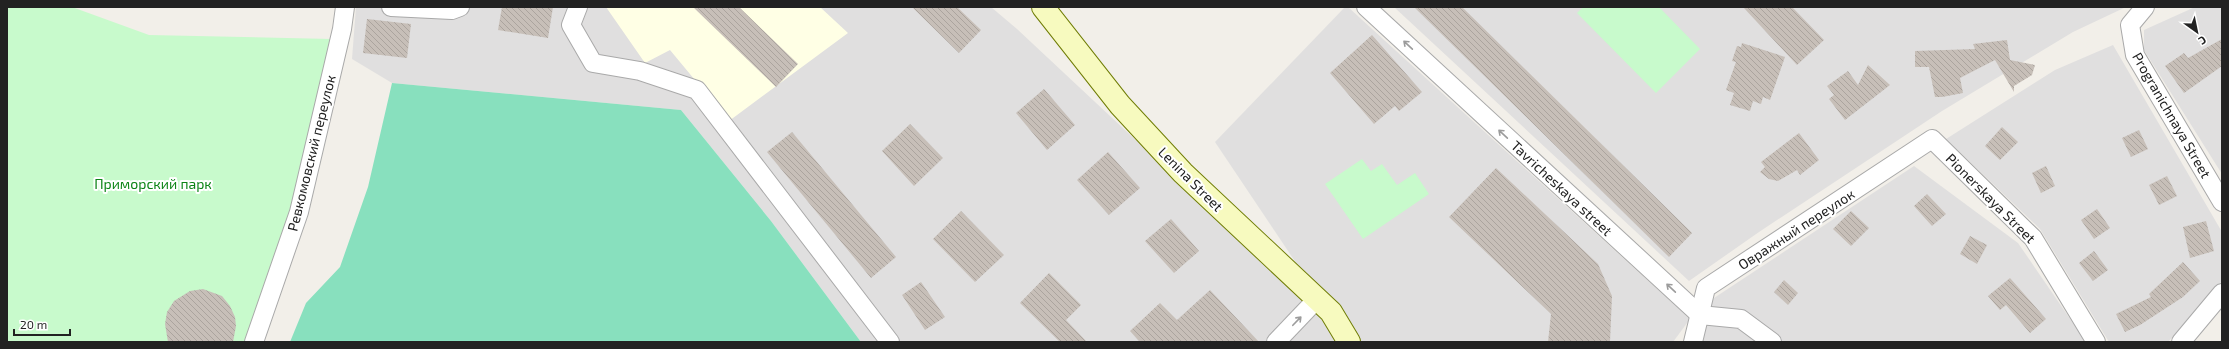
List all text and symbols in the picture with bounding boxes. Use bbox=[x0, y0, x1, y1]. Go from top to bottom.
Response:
north arrow bbox=[2177, 12, 2217, 52]
text: С bbox=[2196, 34, 2209, 48]
one-way arrow bbox=[1402, 41, 1413, 50]
street label: Progranichnaya Street bbox=[2129, 49, 2215, 181]
street label: Ревкомовский переулок bbox=[283, 73, 339, 233]
one-way arrow bbox=[1498, 129, 1508, 138]
street label: Tavricheskaya street bbox=[1508, 137, 1616, 239]
street label: Lenina Street bbox=[1155, 143, 1227, 215]
street label: Pionerskaya Street bbox=[1943, 150, 2039, 246]
park label: Приморский парк bbox=[94, 175, 212, 192]
street label: Овражный переулок bbox=[1735, 185, 1858, 273]
one-way arrow bbox=[1666, 283, 1676, 293]
scale bar bbox=[14, 311, 70, 337]
one-way arrow bbox=[1292, 316, 1302, 326]
text: 20 m bbox=[20, 317, 47, 331]

